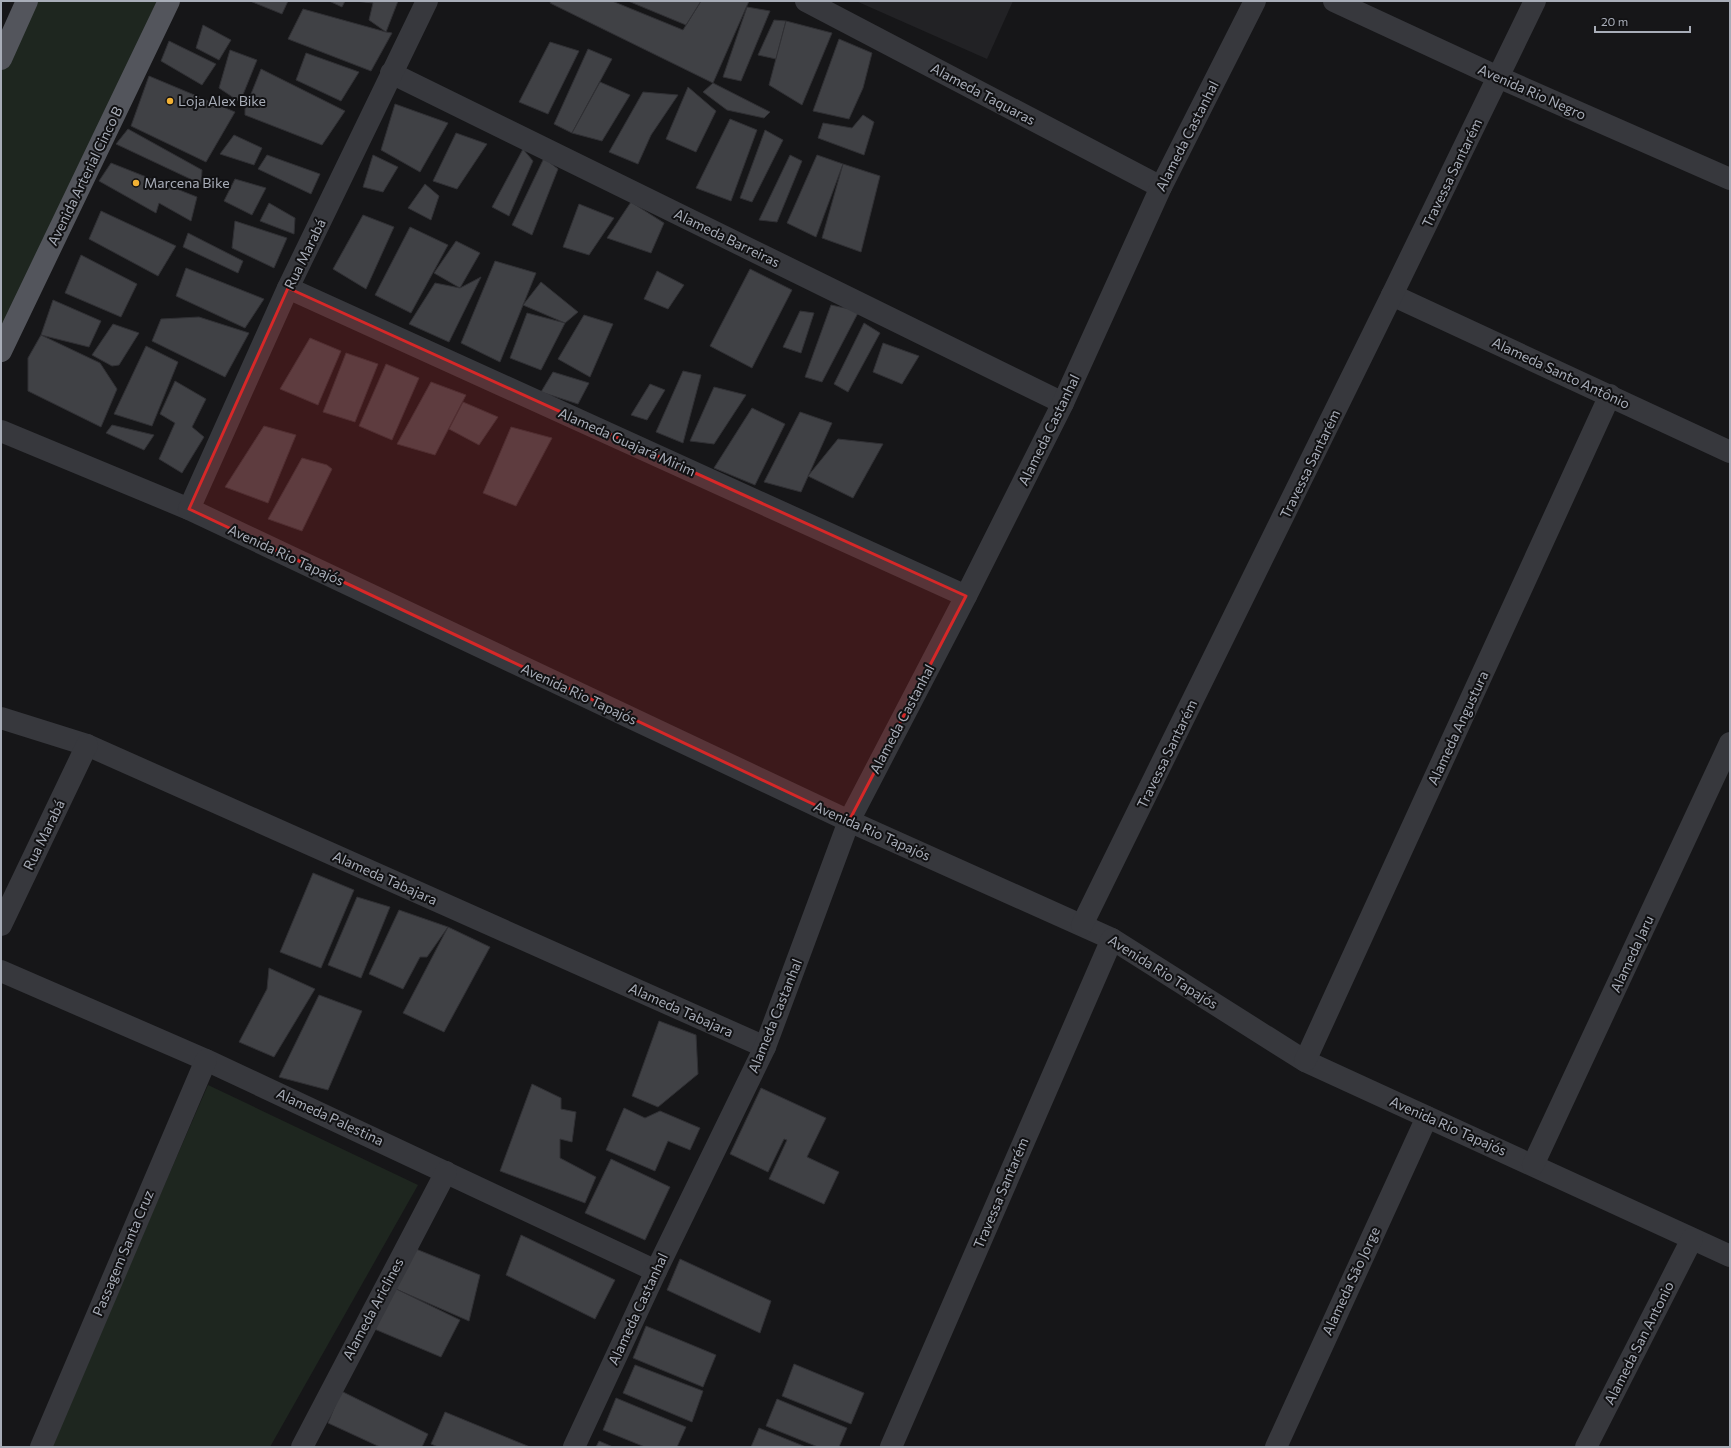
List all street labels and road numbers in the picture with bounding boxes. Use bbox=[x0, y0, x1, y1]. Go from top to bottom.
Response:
street label: Alameda Taquaras bbox=[928, 59, 1038, 128]
street label: Avenida Rio Negro bbox=[1476, 60, 1589, 123]
street label: Alameda Castanhal bbox=[1151, 78, 1222, 194]
street label: Avenida Arterial Cinco B bbox=[44, 104, 126, 248]
street label: Travessa Santarém bbox=[1418, 116, 1485, 230]
street label: Alameda Barreiras bbox=[672, 205, 783, 271]
street label: Rua Marabá bbox=[280, 216, 329, 292]
street label: Alameda Santo Antônio bbox=[1490, 333, 1633, 412]
street label: Alameda Castanhal bbox=[1014, 371, 1083, 488]
street label: Alameda Guajará Mirim bbox=[556, 404, 698, 479]
street label: Travessa Santarém bbox=[1276, 407, 1343, 521]
street label: Avenida Rio Tapajós bbox=[226, 520, 347, 589]
street label: Avenida Rio Tapajós bbox=[519, 659, 640, 728]
street label: Alameda Castanhal bbox=[866, 661, 938, 776]
street label: Alameda Angustura bbox=[1424, 668, 1491, 788]
street label: Travessa Santarém bbox=[1133, 697, 1200, 811]
street label: Rua Marabá bbox=[19, 797, 68, 873]
street label: Avenida Rio Tapajós bbox=[811, 797, 933, 864]
street label: Alameda Tabajara bbox=[330, 847, 440, 908]
street label: Alameda Jaru bbox=[1606, 913, 1657, 995]
street label: Avenida Rio Tapajós bbox=[1105, 931, 1221, 1012]
street label: Alameda Castanhal bbox=[744, 956, 805, 1075]
street label: Alameda Tabajara bbox=[626, 979, 736, 1040]
street label: Alameda Palestina bbox=[274, 1084, 387, 1149]
street label: Avenida Rio Tapajós bbox=[1387, 1092, 1509, 1159]
street label: Travessa Santarém bbox=[969, 1135, 1032, 1251]
street label: Passagem Santa Cruz bbox=[88, 1187, 157, 1318]
street label: Alameda São Jorge bbox=[1318, 1224, 1383, 1338]
street label: Alameda Castanhal bbox=[604, 1250, 671, 1367]
street label: Alameda Ariclines bbox=[339, 1255, 407, 1363]
street label: Alameda San Antonio bbox=[1600, 1278, 1677, 1407]

